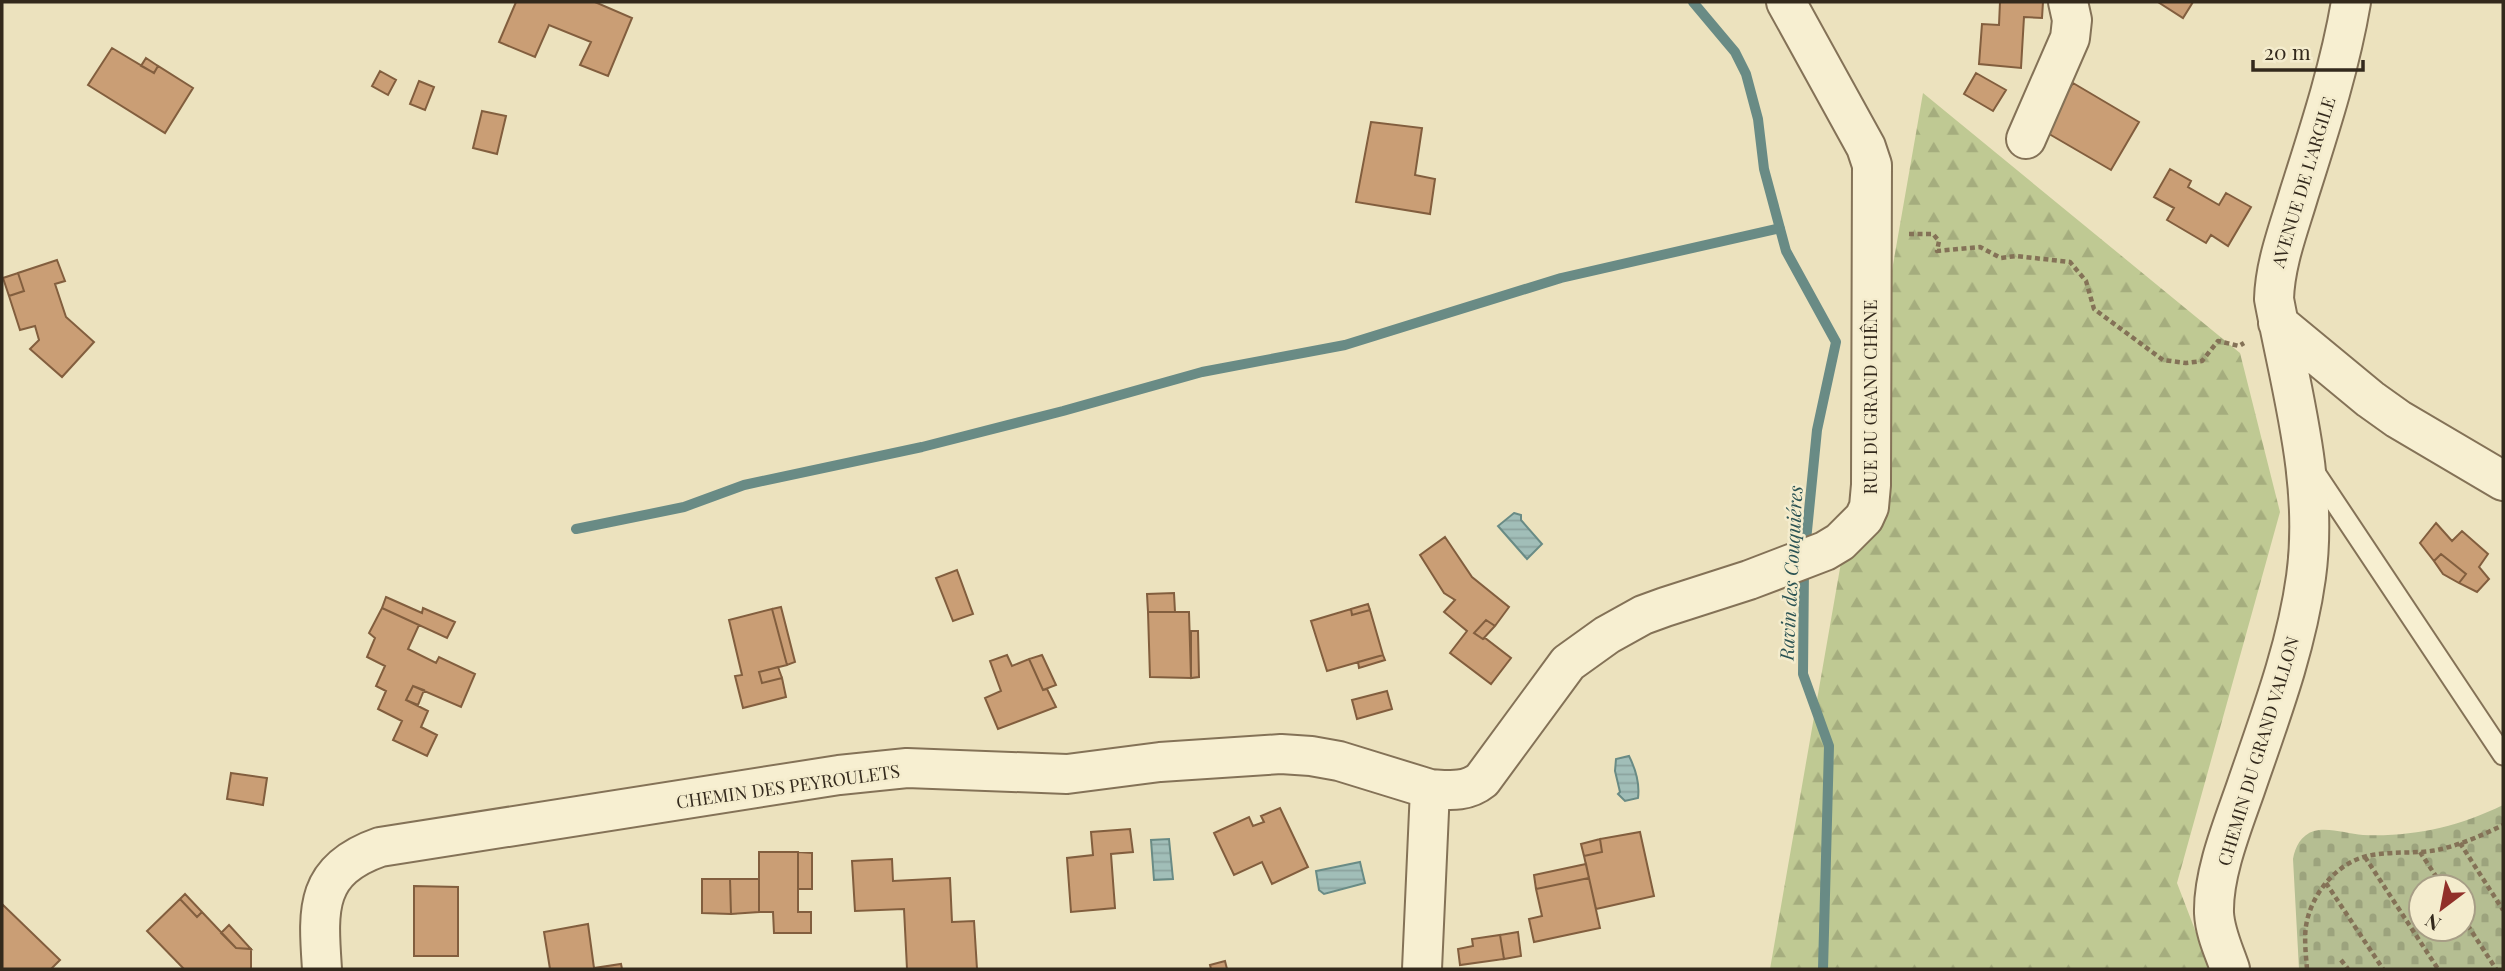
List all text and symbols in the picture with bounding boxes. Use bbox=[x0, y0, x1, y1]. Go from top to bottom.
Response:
scale bar bbox=[2253, 28, 2363, 72]
text: 20 m bbox=[2264, 37, 2311, 65]
street label: AVENUE DE L'ARGILE bbox=[2265, 94, 2340, 271]
street label: RUE DU GRAND CHÊNE bbox=[1858, 299, 1882, 495]
water label: Ravin des Couquiéres bbox=[1772, 485, 1808, 662]
street label: CHEMIN DU GRAND VALLON bbox=[2212, 633, 2304, 869]
street label: CHEMIN DES PEYROULETS bbox=[675, 758, 901, 814]
north arrow bbox=[2407, 873, 2477, 943]
text: N bbox=[2420, 908, 2445, 938]

